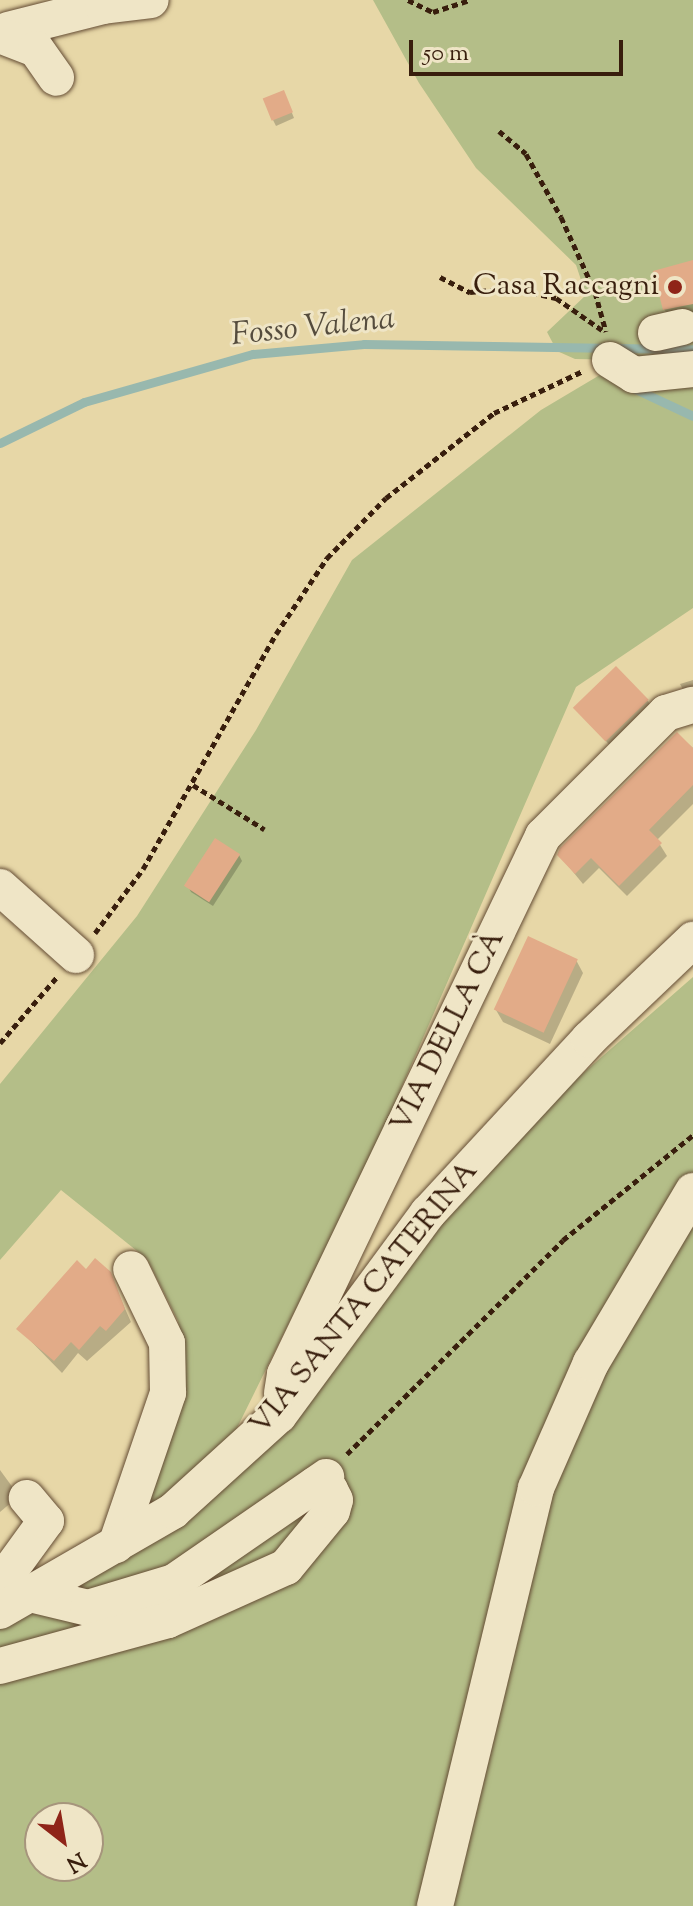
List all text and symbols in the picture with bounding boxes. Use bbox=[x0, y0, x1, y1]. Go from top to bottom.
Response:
scale bar bbox=[413, 24, 627, 74]
text: 50 m bbox=[423, 37, 469, 71]
place label: Casa Raccagni bbox=[473, 269, 659, 305]
marker: Casa Raccagni bbox=[666, 278, 684, 296]
water label: Fosso Valena bbox=[229, 300, 397, 356]
street label: VIA DELLA CÀ bbox=[384, 925, 514, 1139]
street label: VIA SANTA CATERINA bbox=[243, 1155, 487, 1443]
north arrow bbox=[24, 1802, 104, 1882]
text: N bbox=[60, 1843, 91, 1879]

